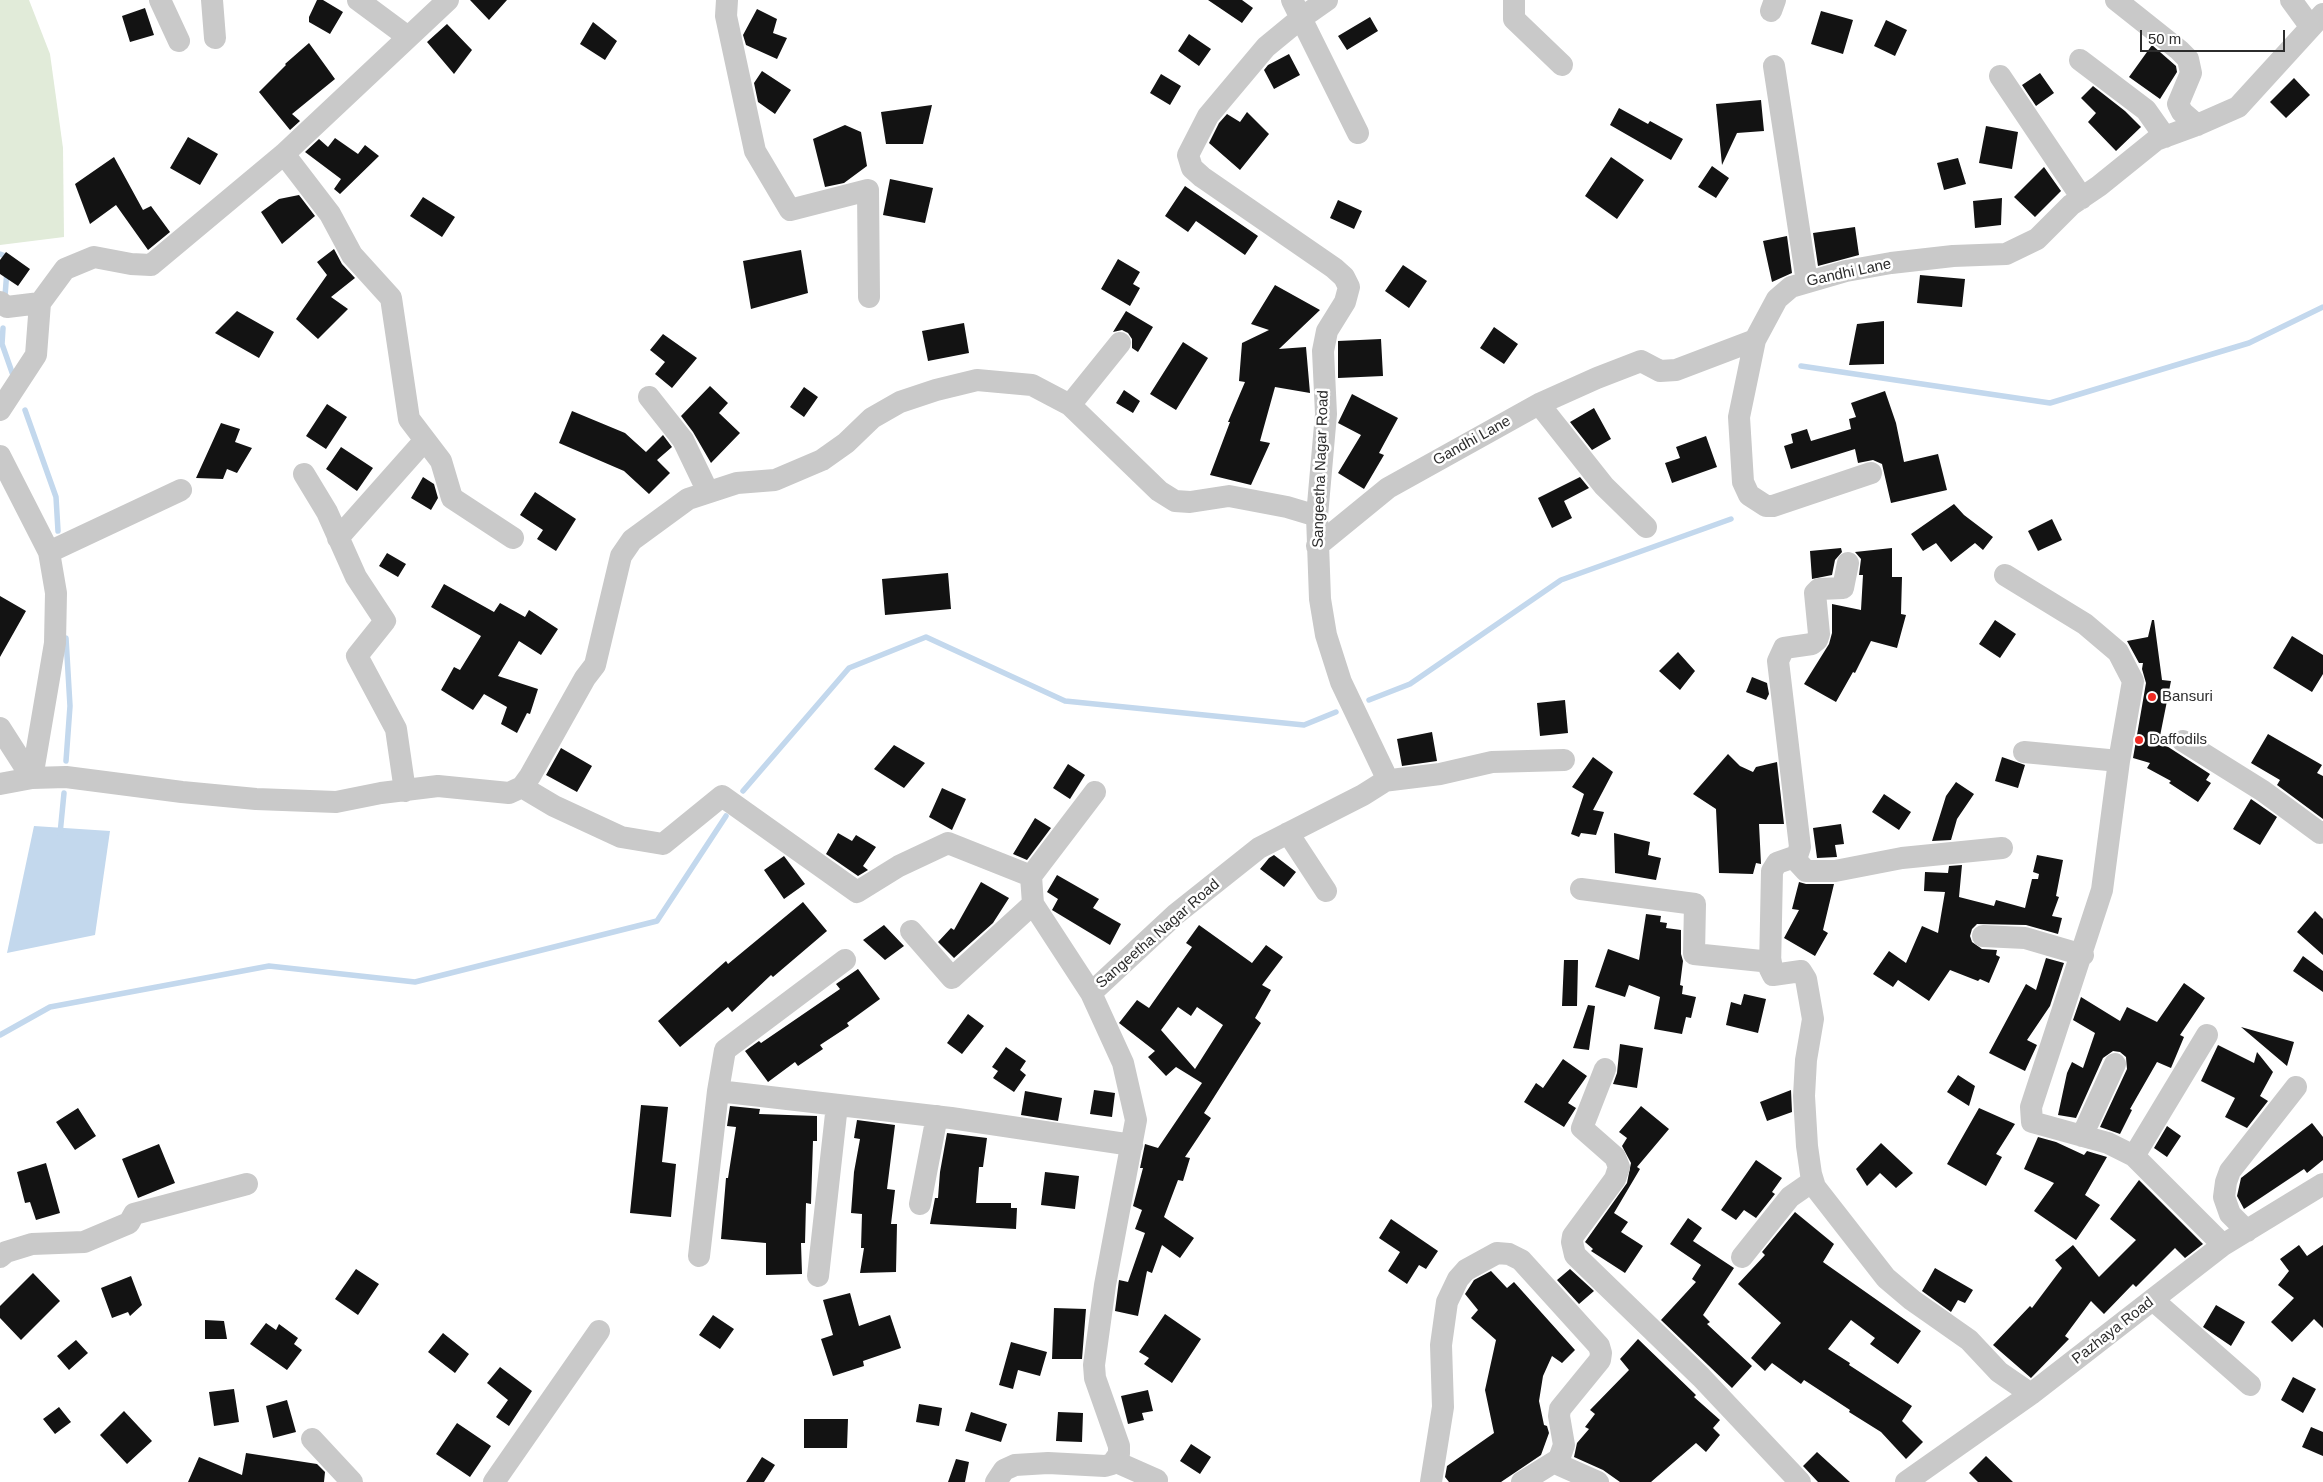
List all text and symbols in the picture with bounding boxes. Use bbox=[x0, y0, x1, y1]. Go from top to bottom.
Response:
scale bar bbox=[2143, 20, 2288, 52]
text: 50 m bbox=[2148, 30, 2181, 47]
street label: Gandhi Lane bbox=[1805, 255, 1893, 291]
street label: Sangeetha Nagar Road bbox=[1309, 390, 1333, 548]
street label: Gandhi Lane bbox=[1430, 412, 1514, 470]
place label: Bansuri bbox=[2162, 688, 2213, 706]
marker: Bansuri bbox=[2146, 691, 2158, 703]
place label: Daffodils bbox=[2149, 731, 2207, 749]
marker: Daffodils bbox=[2133, 734, 2145, 746]
street label: Sangeetha Nagar Road bbox=[1093, 876, 1223, 992]
street label: Pazhaya Road bbox=[2069, 1294, 2157, 1368]

